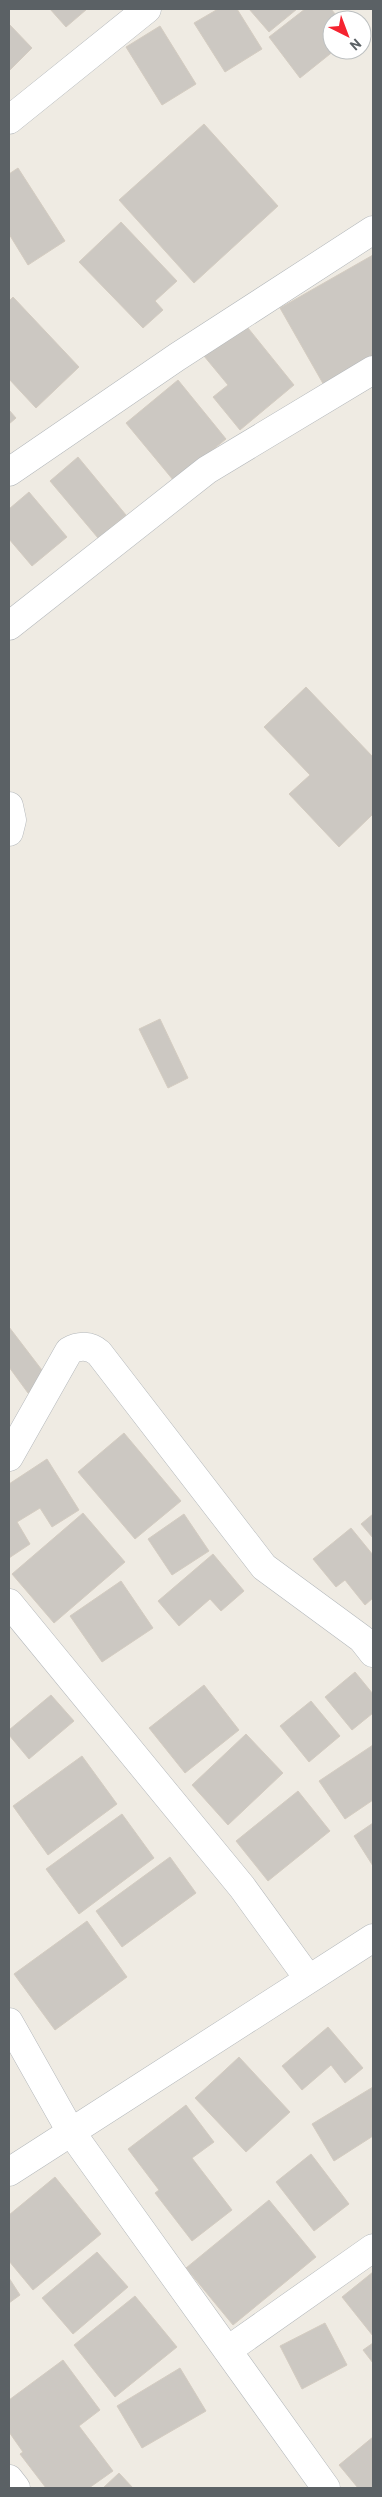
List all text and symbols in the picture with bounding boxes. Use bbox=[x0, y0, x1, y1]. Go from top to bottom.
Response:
north arrow bbox=[322, 10, 372, 60]
text: N bbox=[347, 36, 365, 54]

